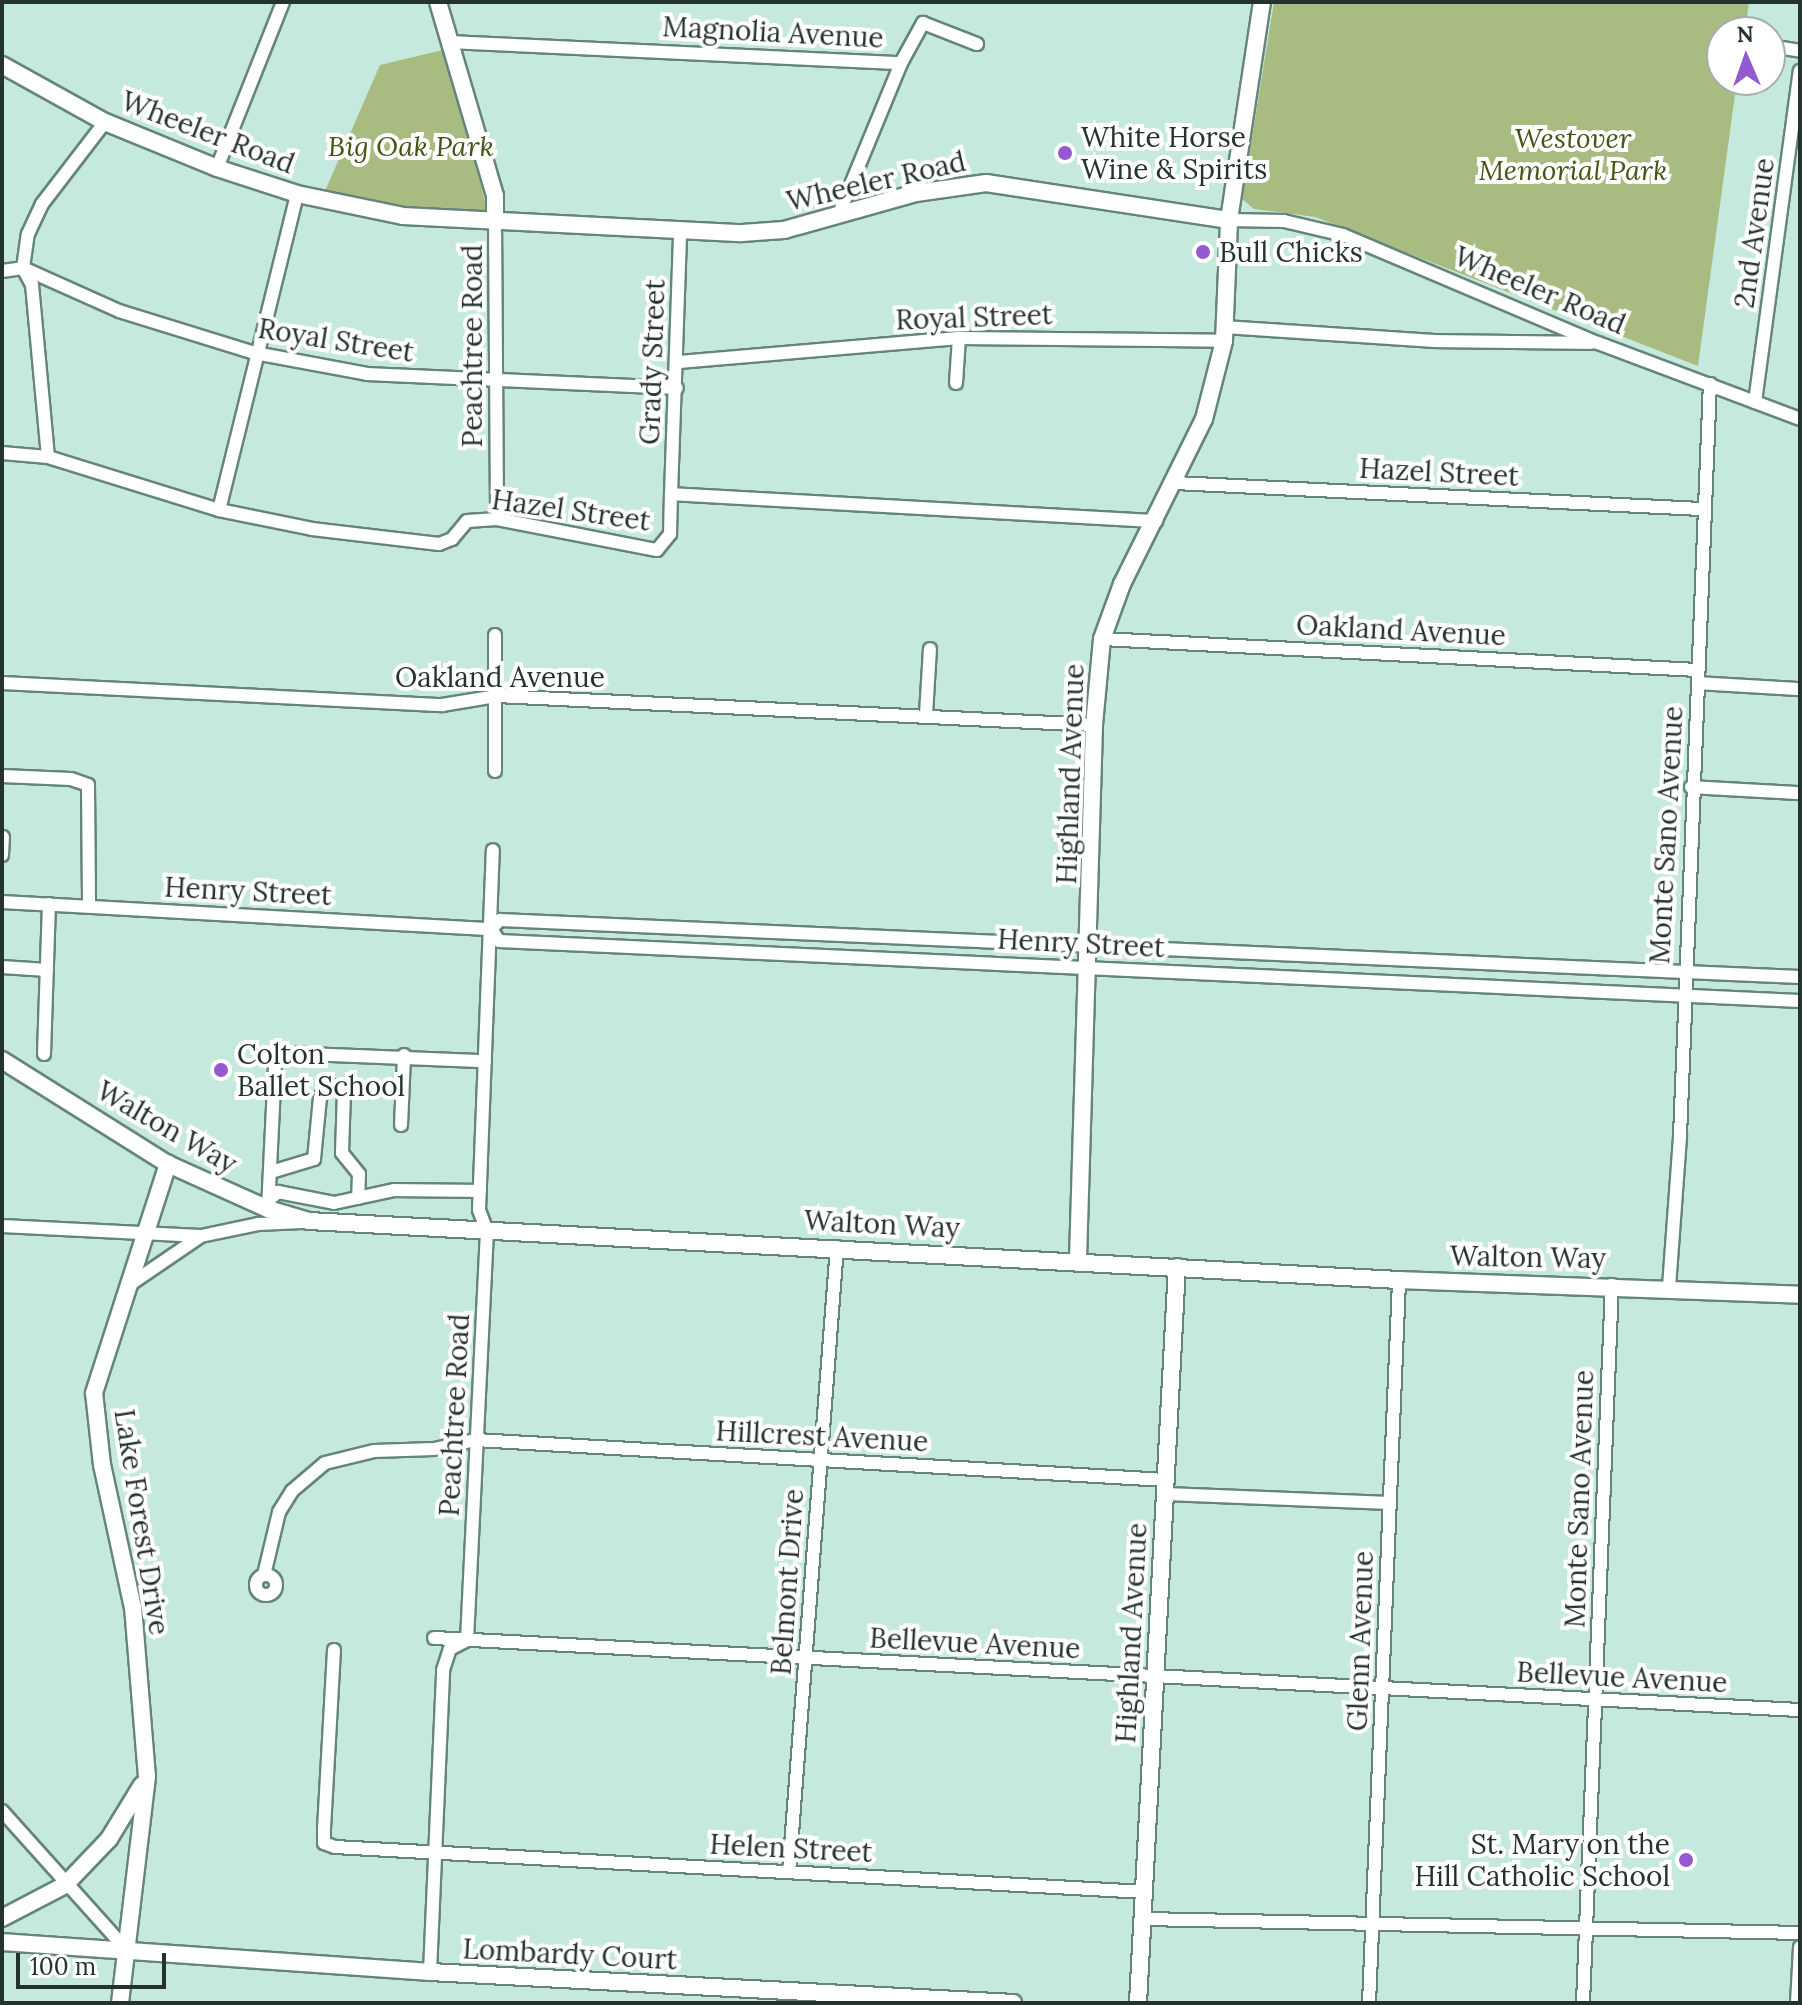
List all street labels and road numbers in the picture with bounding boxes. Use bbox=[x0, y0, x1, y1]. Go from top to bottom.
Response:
street label: Magnolia Avenue bbox=[662, 9, 884, 55]
street label: Wheeler Road bbox=[117, 84, 299, 180]
street label: Wheeler Road bbox=[783, 144, 969, 218]
street label: 2nd Avenue bbox=[1727, 156, 1781, 310]
street label: Wheeler Road bbox=[1449, 239, 1631, 341]
street label: Peachtree Road bbox=[455, 245, 489, 447]
street label: Grady Street bbox=[632, 279, 672, 445]
street label: Royal Street bbox=[895, 297, 1053, 337]
street label: Royal Street bbox=[256, 311, 416, 369]
street label: Hazel Street bbox=[1358, 451, 1520, 493]
street label: Hazel Street bbox=[490, 482, 652, 538]
street label: Oakland Avenue bbox=[1295, 608, 1507, 652]
street label: Oakland Avenue bbox=[395, 660, 605, 694]
street label: Highland Avenue bbox=[1049, 663, 1091, 885]
street label: Monte Sano Avenue bbox=[1642, 705, 1690, 965]
street label: Henry Street bbox=[163, 870, 333, 912]
street label: Henry Street bbox=[996, 922, 1166, 964]
street label: Walton Way bbox=[91, 1073, 243, 1181]
street label: Walton Way bbox=[803, 1203, 961, 1245]
street label: Walton Way bbox=[1450, 1239, 1606, 1275]
street label: Peachtree Road bbox=[432, 1313, 476, 1517]
street label: Monte Sano Avenue bbox=[1558, 1369, 1600, 1629]
street label: Lake Forest Drive bbox=[108, 1407, 176, 1637]
street label: Hillcrest Avenue bbox=[715, 1414, 929, 1458]
street label: Belmont Drive bbox=[764, 1488, 810, 1676]
street label: Highland Avenue bbox=[1108, 1522, 1154, 1744]
street label: Glenn Avenue bbox=[1340, 1550, 1380, 1732]
street label: Bellevue Avenue bbox=[869, 1621, 1081, 1665]
street label: Bellevue Avenue bbox=[1516, 1655, 1728, 1699]
street label: Helen Street bbox=[709, 1827, 873, 1869]
street label: Lombardy Court bbox=[462, 1932, 678, 1976]

